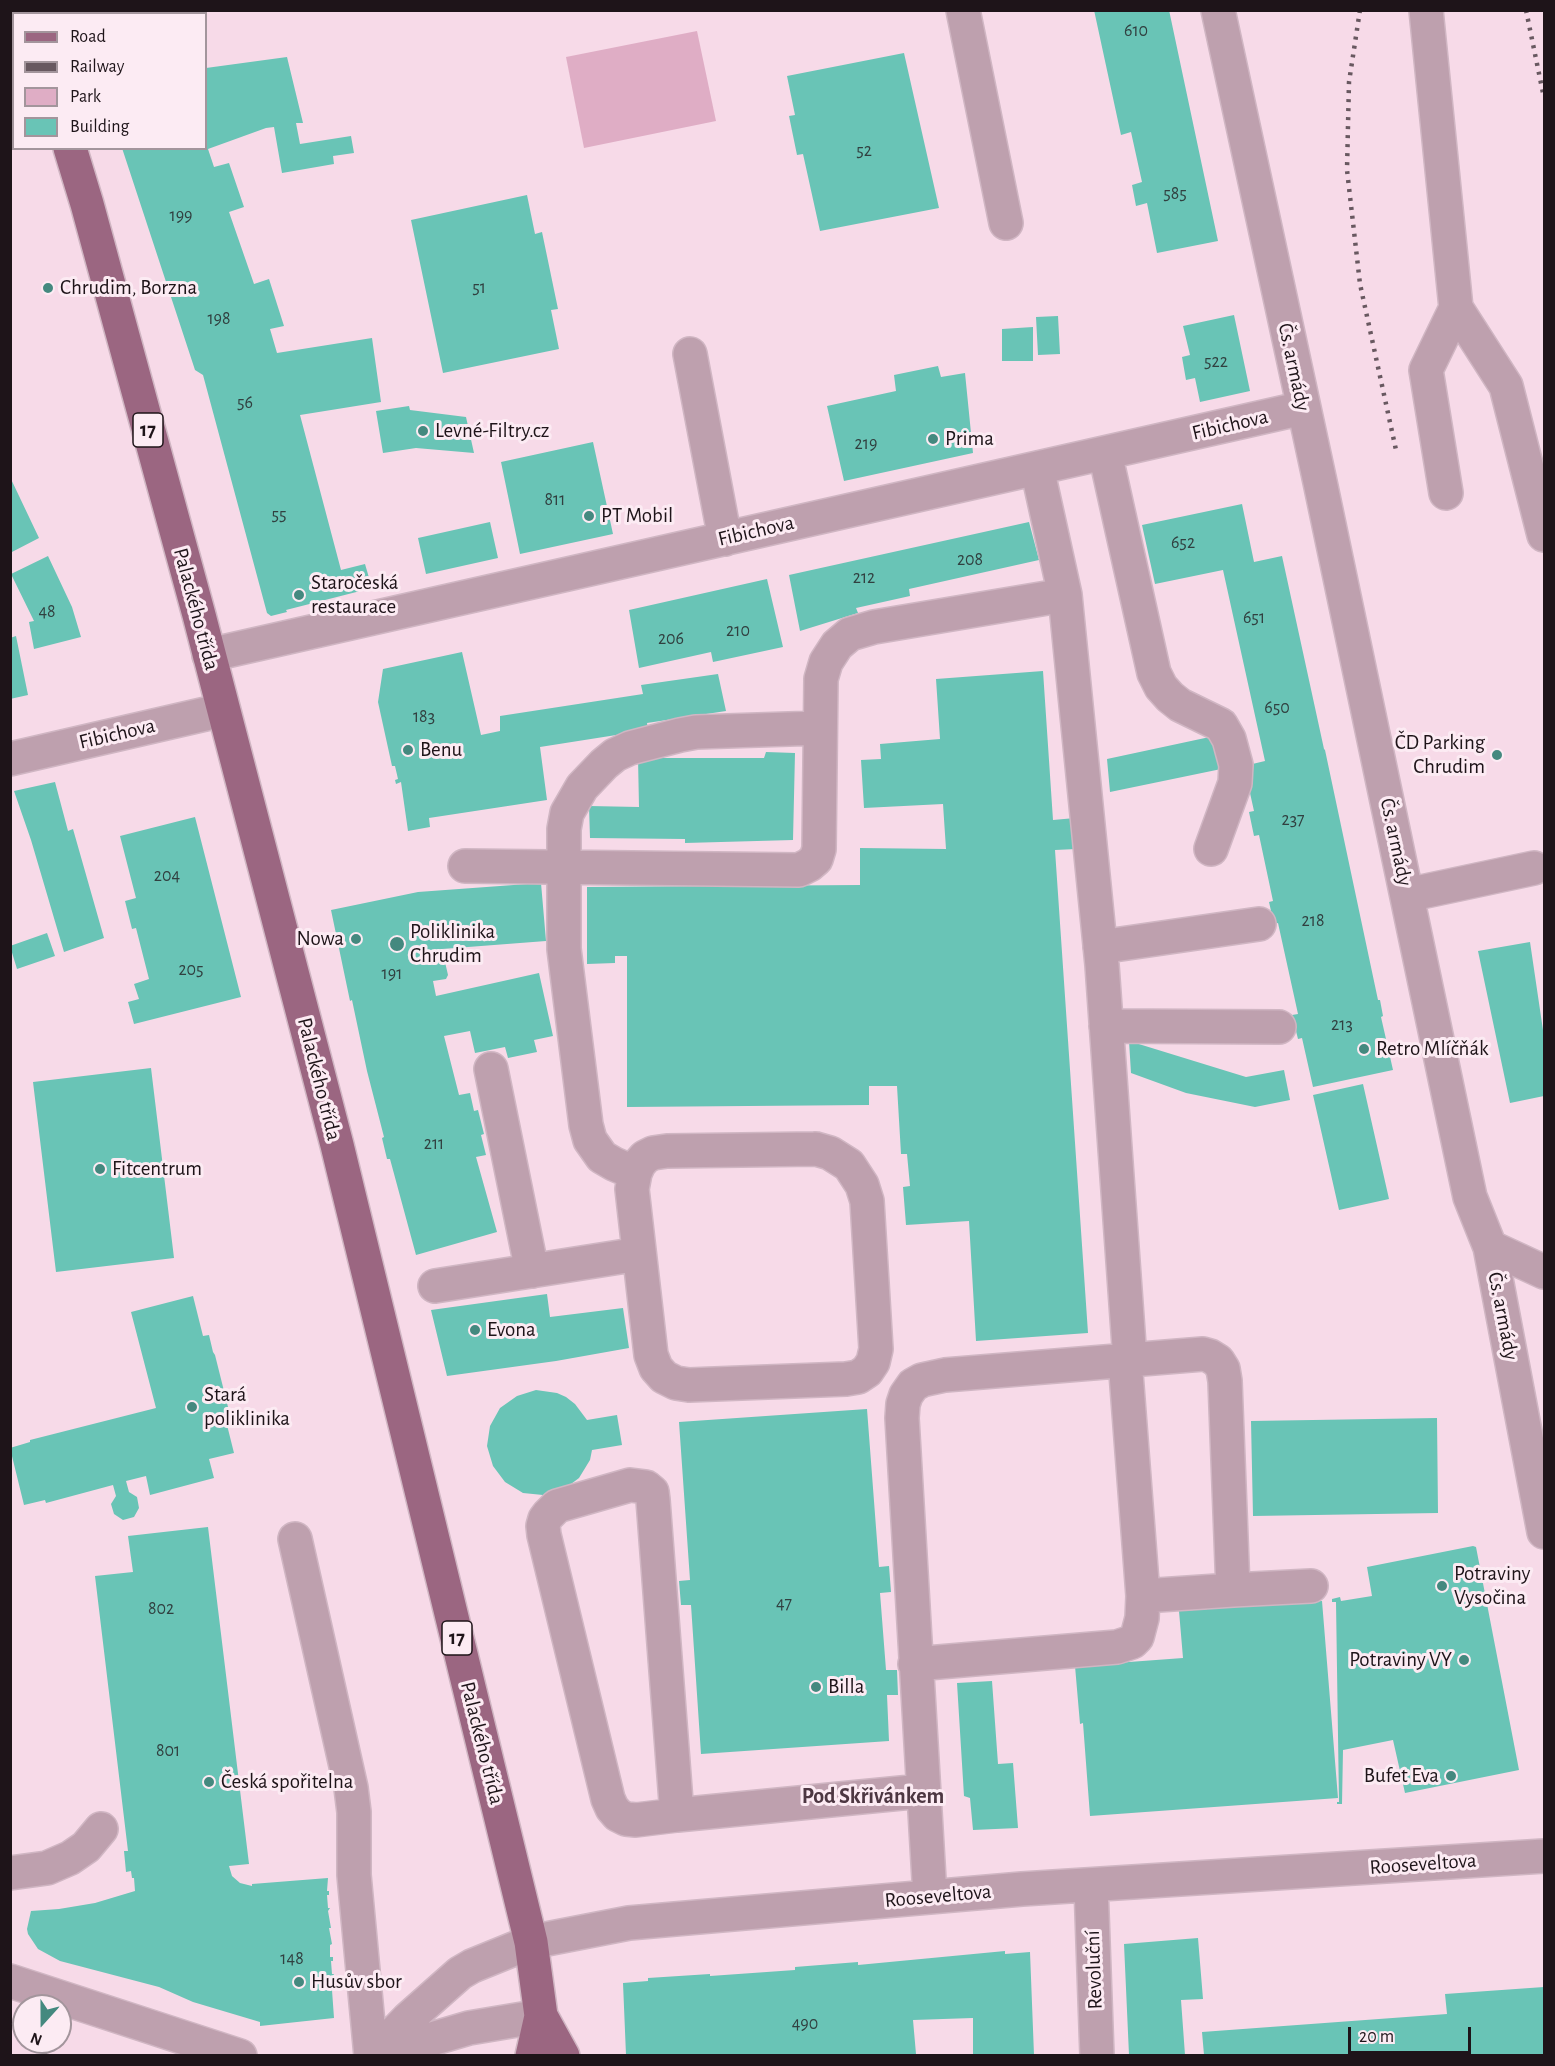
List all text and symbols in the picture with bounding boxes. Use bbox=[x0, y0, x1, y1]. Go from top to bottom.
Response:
legend bbox=[12, 12, 207, 150]
house number: 610 bbox=[1124, 20, 1148, 42]
text: Road bbox=[70, 28, 106, 46]
text: Railway bbox=[70, 58, 124, 76]
text: Park bbox=[70, 88, 101, 106]
text: Building bbox=[70, 118, 129, 136]
house number: 52 bbox=[856, 140, 872, 162]
house number: 585 bbox=[1163, 183, 1187, 205]
house number: 199 bbox=[169, 205, 193, 227]
place label: Chrudim, Borzna bbox=[60, 275, 197, 301]
house number: 51 bbox=[472, 277, 486, 299]
marker: Chrudim, Borzna bbox=[41, 281, 55, 295]
house number: 198 bbox=[207, 308, 231, 330]
street label: Čs. armády bbox=[1272, 321, 1316, 413]
house number: 522 bbox=[1204, 351, 1228, 373]
house number: 56 bbox=[237, 392, 253, 414]
street label: Fibichova bbox=[1189, 404, 1271, 446]
road number: 17 bbox=[133, 413, 163, 447]
place label: Levné-Filtry.cz bbox=[435, 418, 550, 444]
marker: Levné-Filtry.cz bbox=[416, 424, 430, 438]
place label: Prima bbox=[945, 426, 994, 452]
marker: Prima bbox=[926, 432, 940, 446]
house number: 219 bbox=[855, 433, 877, 455]
house number: 811 bbox=[545, 489, 565, 511]
place label: PT Mobil bbox=[601, 503, 673, 529]
house number: 55 bbox=[271, 504, 287, 526]
marker: PT Mobil bbox=[582, 509, 596, 523]
street label: Fibichova bbox=[715, 510, 797, 552]
house number: 652 bbox=[1171, 532, 1195, 554]
street label: Palackého třída bbox=[168, 545, 224, 673]
house number: 208 bbox=[957, 549, 983, 571]
house number: 212 bbox=[853, 567, 875, 589]
place label: Staročeská restaurace bbox=[311, 570, 399, 620]
marker: Staročeská restaurace bbox=[292, 588, 306, 602]
house number: 48 bbox=[38, 601, 56, 623]
house number: 651 bbox=[1243, 607, 1265, 629]
house number: 210 bbox=[726, 620, 750, 642]
house number: 206 bbox=[658, 628, 684, 650]
house number: 650 bbox=[1264, 697, 1290, 719]
house number: 183 bbox=[413, 706, 435, 728]
street label: Fibichova bbox=[76, 713, 158, 755]
place label: ČD Parking Chrudim bbox=[1395, 730, 1485, 780]
place label: Benu bbox=[420, 737, 462, 763]
marker: Benu bbox=[401, 743, 415, 757]
marker: ČD Parking Chrudim bbox=[1490, 748, 1504, 762]
street label: Čs. armády bbox=[1374, 796, 1418, 888]
house number: 237 bbox=[1281, 809, 1305, 831]
house number: 204 bbox=[154, 865, 180, 887]
house number: 218 bbox=[1302, 910, 1324, 932]
place label: Poliklinika Chrudim bbox=[410, 919, 495, 969]
place label: Nowa bbox=[297, 926, 344, 952]
marker: Nowa bbox=[349, 932, 363, 946]
marker: Poliklinika Chrudim bbox=[388, 935, 406, 953]
house number: 205 bbox=[178, 959, 204, 981]
house number: 191 bbox=[382, 963, 402, 985]
house number: 213 bbox=[1331, 1014, 1353, 1036]
street label: Palackého třída bbox=[292, 1015, 346, 1143]
place label: Retro Mlíčňák bbox=[1376, 1036, 1489, 1062]
marker: Retro Mlíčňák bbox=[1357, 1042, 1371, 1056]
house number: 211 bbox=[424, 1133, 444, 1155]
place label: Fitcentrum bbox=[112, 1156, 202, 1182]
marker: Fitcentrum bbox=[93, 1162, 107, 1176]
street label: Čs. armády bbox=[1482, 1270, 1524, 1362]
place label: Evona bbox=[487, 1317, 536, 1343]
marker: Evona bbox=[468, 1323, 482, 1337]
place label: Stará poliklinika bbox=[204, 1382, 290, 1432]
marker: Stará poliklinika bbox=[185, 1400, 199, 1414]
place label: Potraviny Vysočina bbox=[1454, 1561, 1530, 1611]
marker: Potraviny Vysočina bbox=[1435, 1579, 1449, 1593]
house number: 47 bbox=[776, 1593, 792, 1615]
house number: 802 bbox=[148, 1598, 174, 1620]
road number: 17 bbox=[442, 1621, 472, 1655]
place label: Potraviny VY bbox=[1349, 1647, 1452, 1673]
marker: Potraviny VY bbox=[1457, 1653, 1471, 1667]
place label: Billa bbox=[828, 1674, 864, 1700]
street label: Palackého třída bbox=[455, 1679, 509, 1807]
marker: Billa bbox=[809, 1680, 823, 1694]
house number: 801 bbox=[156, 1740, 180, 1762]
place label: Bufet Eva bbox=[1364, 1763, 1439, 1789]
place label: Česká spořitelna bbox=[221, 1769, 354, 1795]
marker: Bufet Eva bbox=[1444, 1769, 1458, 1783]
marker: Česká spořitelna bbox=[202, 1775, 216, 1789]
district label: Pod Skřivánkem bbox=[802, 1783, 944, 1809]
street label: Rooseveltova bbox=[1369, 1848, 1477, 1880]
street label: Rooseveltova bbox=[884, 1879, 992, 1913]
street label: Revoluční bbox=[1080, 1930, 1108, 2010]
house number: 148 bbox=[280, 1948, 304, 1970]
place label: Husův sbor bbox=[311, 1969, 402, 1995]
marker: Husův sbor bbox=[292, 1975, 306, 1989]
north arrow bbox=[12, 1994, 72, 2054]
house number: 490 bbox=[792, 2013, 818, 2035]
scale bar bbox=[1351, 2015, 1474, 2053]
text: 20 m bbox=[1359, 2028, 1394, 2046]
text: N bbox=[28, 2029, 44, 2048]

